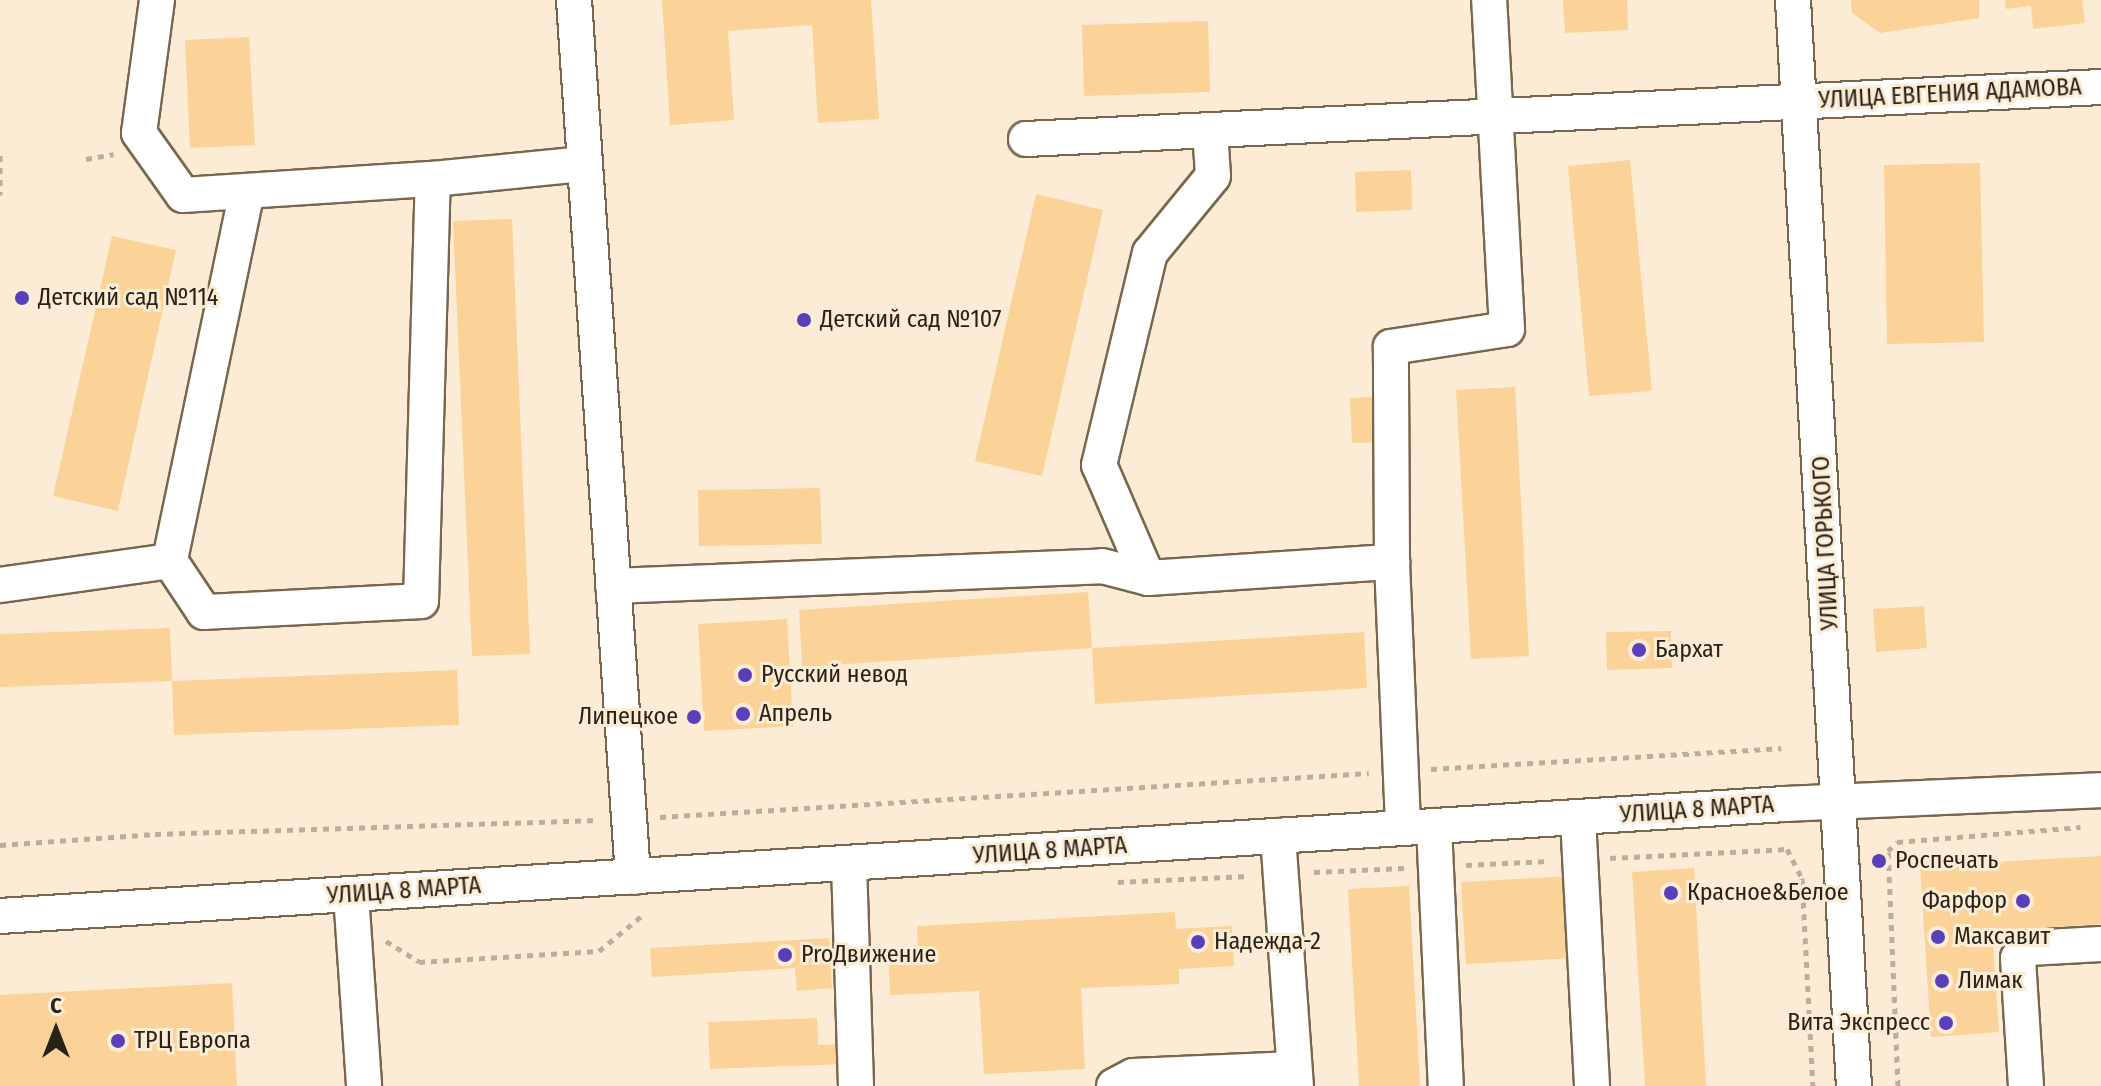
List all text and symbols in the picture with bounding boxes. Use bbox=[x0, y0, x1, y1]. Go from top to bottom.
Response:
street label: УЛИЦА ЕВГЕНИЯ АДАМОВА bbox=[1818, 73, 2082, 115]
place label: Детский сад №114 bbox=[38, 284, 218, 312]
marker: Детский сад №114 bbox=[13, 289, 31, 307]
place label: Детский сад №107 bbox=[820, 306, 1002, 334]
marker: Детский сад №107 bbox=[795, 311, 813, 329]
street label: УЛИЦА ГОРЬКОГО bbox=[1807, 455, 1845, 631]
place label: Бархат bbox=[1655, 636, 1723, 664]
marker: Бархат bbox=[1630, 641, 1648, 659]
place label: Русский невод bbox=[761, 661, 908, 689]
marker: Русский невод bbox=[736, 666, 754, 684]
place label: Апрель bbox=[759, 700, 832, 728]
place label: Липецкое bbox=[578, 703, 678, 731]
marker: Апрель bbox=[734, 705, 752, 723]
marker: Липецкое bbox=[685, 708, 703, 726]
street label: УЛИЦА 8 МАРТА bbox=[1619, 790, 1775, 830]
street label: УЛИЦА 8 МАРТА bbox=[972, 831, 1128, 871]
place label: Роспечать bbox=[1895, 847, 1998, 875]
marker: Роспечать bbox=[1870, 852, 1888, 870]
street label: УЛИЦА 8 МАРТА bbox=[326, 871, 482, 911]
place label: Красное&Белое bbox=[1687, 879, 1849, 907]
marker: Красное&Белое bbox=[1662, 884, 1680, 902]
place label: Фарфор bbox=[1922, 887, 2007, 915]
marker: Фарфор bbox=[2014, 892, 2032, 910]
place label: Максавит bbox=[1954, 923, 2050, 951]
place label: Надежда-2 bbox=[1214, 928, 1321, 956]
marker: Максавит bbox=[1929, 928, 1947, 946]
marker: Надежда-2 bbox=[1189, 933, 1207, 951]
place label: ProДвижение bbox=[801, 941, 936, 969]
marker: ProДвижение bbox=[776, 946, 794, 964]
place label: Лимак bbox=[1958, 967, 2023, 995]
marker: Лимак bbox=[1933, 972, 1951, 990]
north arrow bbox=[16, 990, 96, 1070]
text: С bbox=[50, 992, 62, 1019]
place label: Вита Экспресс bbox=[1787, 1009, 1930, 1037]
marker: Вита Экспресс bbox=[1937, 1014, 1955, 1032]
place label: ТРЦ Европа bbox=[134, 1027, 251, 1055]
marker: ТРЦ Европа bbox=[109, 1032, 127, 1050]

